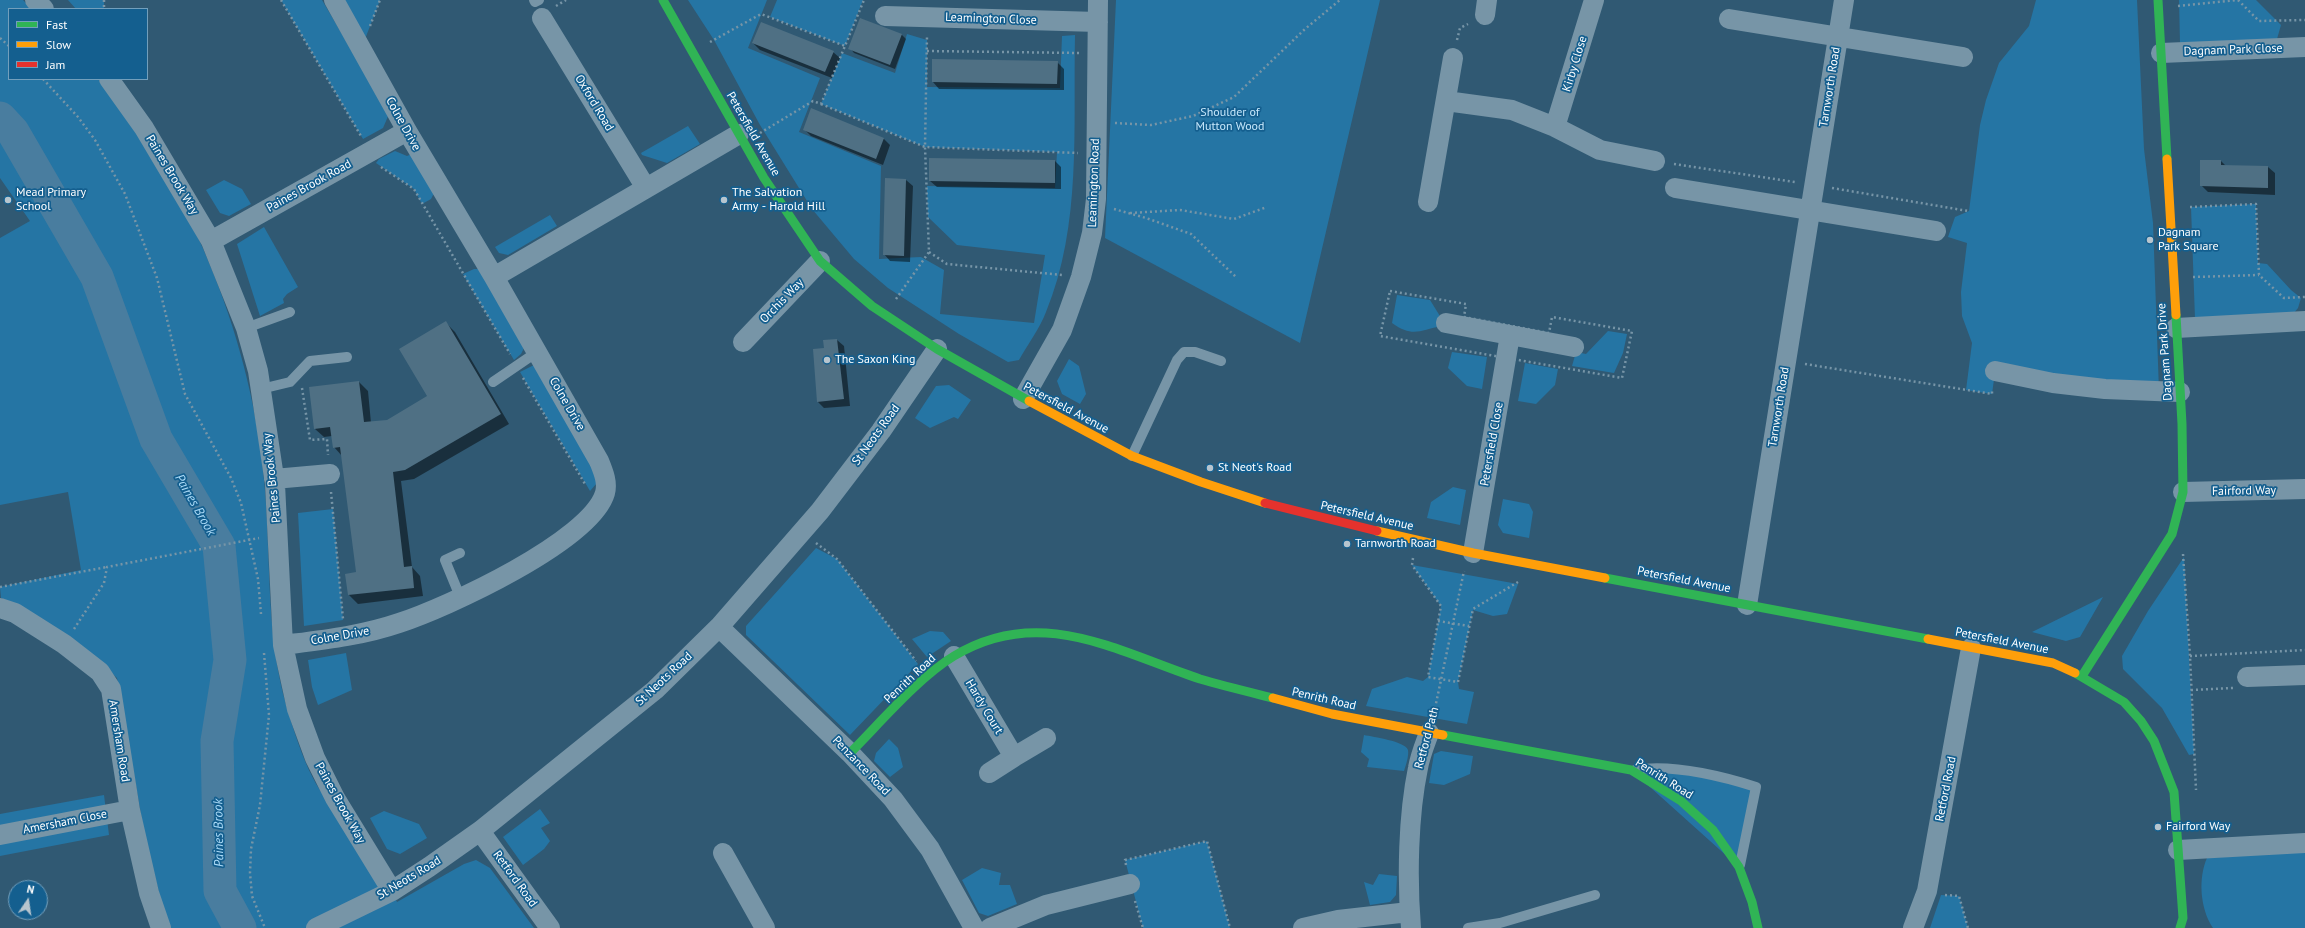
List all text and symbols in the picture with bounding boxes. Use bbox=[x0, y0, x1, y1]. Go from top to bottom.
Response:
legend bbox=[8, 8, 148, 80]
street label: Leamington Close bbox=[945, 10, 1037, 28]
text: Fast bbox=[46, 17, 67, 32]
street label: Kirby Close bbox=[1560, 34, 1590, 94]
text: Slow bbox=[46, 37, 71, 52]
street label: Dagnam Park Close bbox=[2183, 41, 2283, 59]
street label: Tarnworth Road bbox=[1817, 46, 1843, 128]
text: Jam bbox=[46, 57, 65, 72]
street label: Oxford Road bbox=[572, 72, 616, 134]
street label: Petersfield Avenue bbox=[723, 89, 783, 179]
street label: Colne Drive bbox=[382, 95, 424, 153]
park label: Shoulder of Mutton Wood bbox=[1196, 106, 1264, 134]
street label: Paines Brook Way bbox=[143, 133, 201, 217]
street label: Leamington Road bbox=[1085, 138, 1103, 228]
street label: Paines Brook Road bbox=[264, 157, 354, 215]
place label: Mead Primary School bbox=[16, 186, 86, 214]
place label: The Salvation Army - Harold Hill bbox=[732, 186, 825, 214]
marker: Mead Primary School bbox=[3, 195, 13, 205]
marker: The Salvation Army - Harold Hill bbox=[719, 195, 729, 205]
place label: Dagnam Park Square bbox=[2158, 226, 2219, 254]
marker: Dagnam Park Square bbox=[2145, 235, 2155, 245]
street label: Orchis Way bbox=[757, 276, 807, 326]
street label: Dagnam Park Drive bbox=[2154, 303, 2176, 401]
place label: The Saxon King bbox=[835, 353, 915, 367]
marker: The Saxon King bbox=[822, 355, 832, 365]
street label: Tarnworth Road bbox=[1766, 366, 1792, 448]
street label: Colne Drive bbox=[546, 375, 588, 433]
street label: Petersfield Avenue bbox=[1021, 379, 1111, 437]
street label: Petersfield Close bbox=[1478, 401, 1506, 487]
street label: St Neots Road bbox=[849, 402, 903, 468]
street label: Paines Brook Way bbox=[260, 432, 284, 524]
place label: St Neot's Road bbox=[1218, 461, 1292, 475]
marker: St Neot's Road bbox=[1205, 463, 1215, 473]
water label: Paines Brook bbox=[171, 472, 219, 538]
street label: Fairford Way bbox=[2212, 483, 2276, 499]
street label: Petersfield Avenue bbox=[1319, 498, 1415, 534]
place label: Tarnworth Road bbox=[1355, 537, 1436, 551]
marker: Tarnworth Road bbox=[1342, 539, 1352, 549]
street label: Petersfield Avenue bbox=[1636, 564, 1732, 596]
street label: Colne Drive bbox=[310, 624, 370, 648]
street label: Petersfield Avenue bbox=[1954, 625, 2050, 657]
street label: St Neots Road bbox=[633, 649, 695, 709]
street label: Penrith Road bbox=[881, 651, 939, 707]
street label: Hardy Court bbox=[962, 677, 1006, 737]
street label: Penrith Road bbox=[1290, 685, 1358, 713]
street label: Amersham Road bbox=[105, 699, 133, 783]
street label: Retford Path bbox=[1412, 705, 1442, 771]
street label: Penzance Road bbox=[829, 733, 893, 799]
street label: Retford Road bbox=[1933, 755, 1959, 823]
street label: Penrith Road bbox=[1632, 756, 1696, 802]
street label: Paines Brook Way bbox=[312, 760, 368, 846]
water label: Paines Brook bbox=[211, 799, 227, 867]
street label: Amersham Close bbox=[22, 807, 108, 837]
place label: Fairford Way bbox=[2166, 820, 2230, 834]
marker: Fairford Way bbox=[2153, 822, 2163, 832]
street label: Retford Road bbox=[490, 848, 540, 910]
street label: St Neots Road bbox=[375, 853, 443, 903]
north arrow bbox=[8, 880, 48, 920]
text: N bbox=[25, 882, 36, 897]

